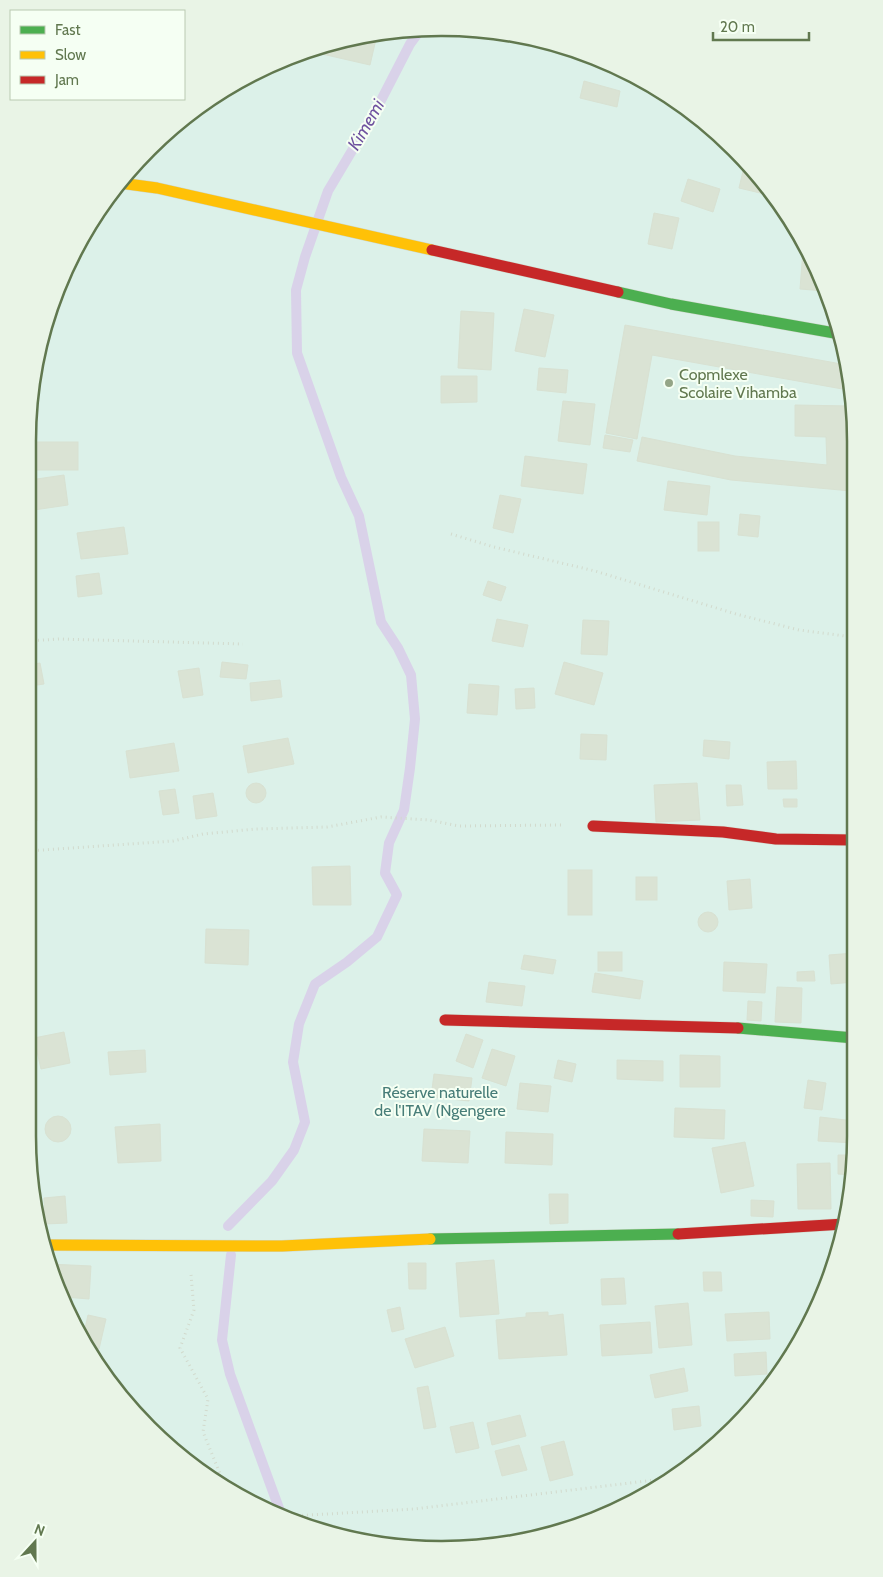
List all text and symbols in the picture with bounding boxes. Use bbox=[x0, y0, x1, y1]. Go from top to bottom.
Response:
legend bbox=[10, 10, 185, 100]
scale bar bbox=[713, 10, 809, 42]
text: 20 m bbox=[720, 18, 755, 36]
text: Fast bbox=[55, 21, 80, 39]
text: Slow bbox=[55, 46, 86, 64]
text: Jam bbox=[54, 71, 79, 89]
water label: Kimemi bbox=[343, 95, 390, 154]
place label: Copmlexe Scolaire Vihamba bbox=[679, 365, 797, 402]
marker: Copmlexe Scolaire Vihamba bbox=[663, 377, 675, 389]
park label: Réserve naturelle de l'ITAV (Ngengere bbox=[374, 1083, 506, 1120]
north arrow bbox=[10, 1517, 60, 1567]
text: N bbox=[32, 1520, 48, 1540]

